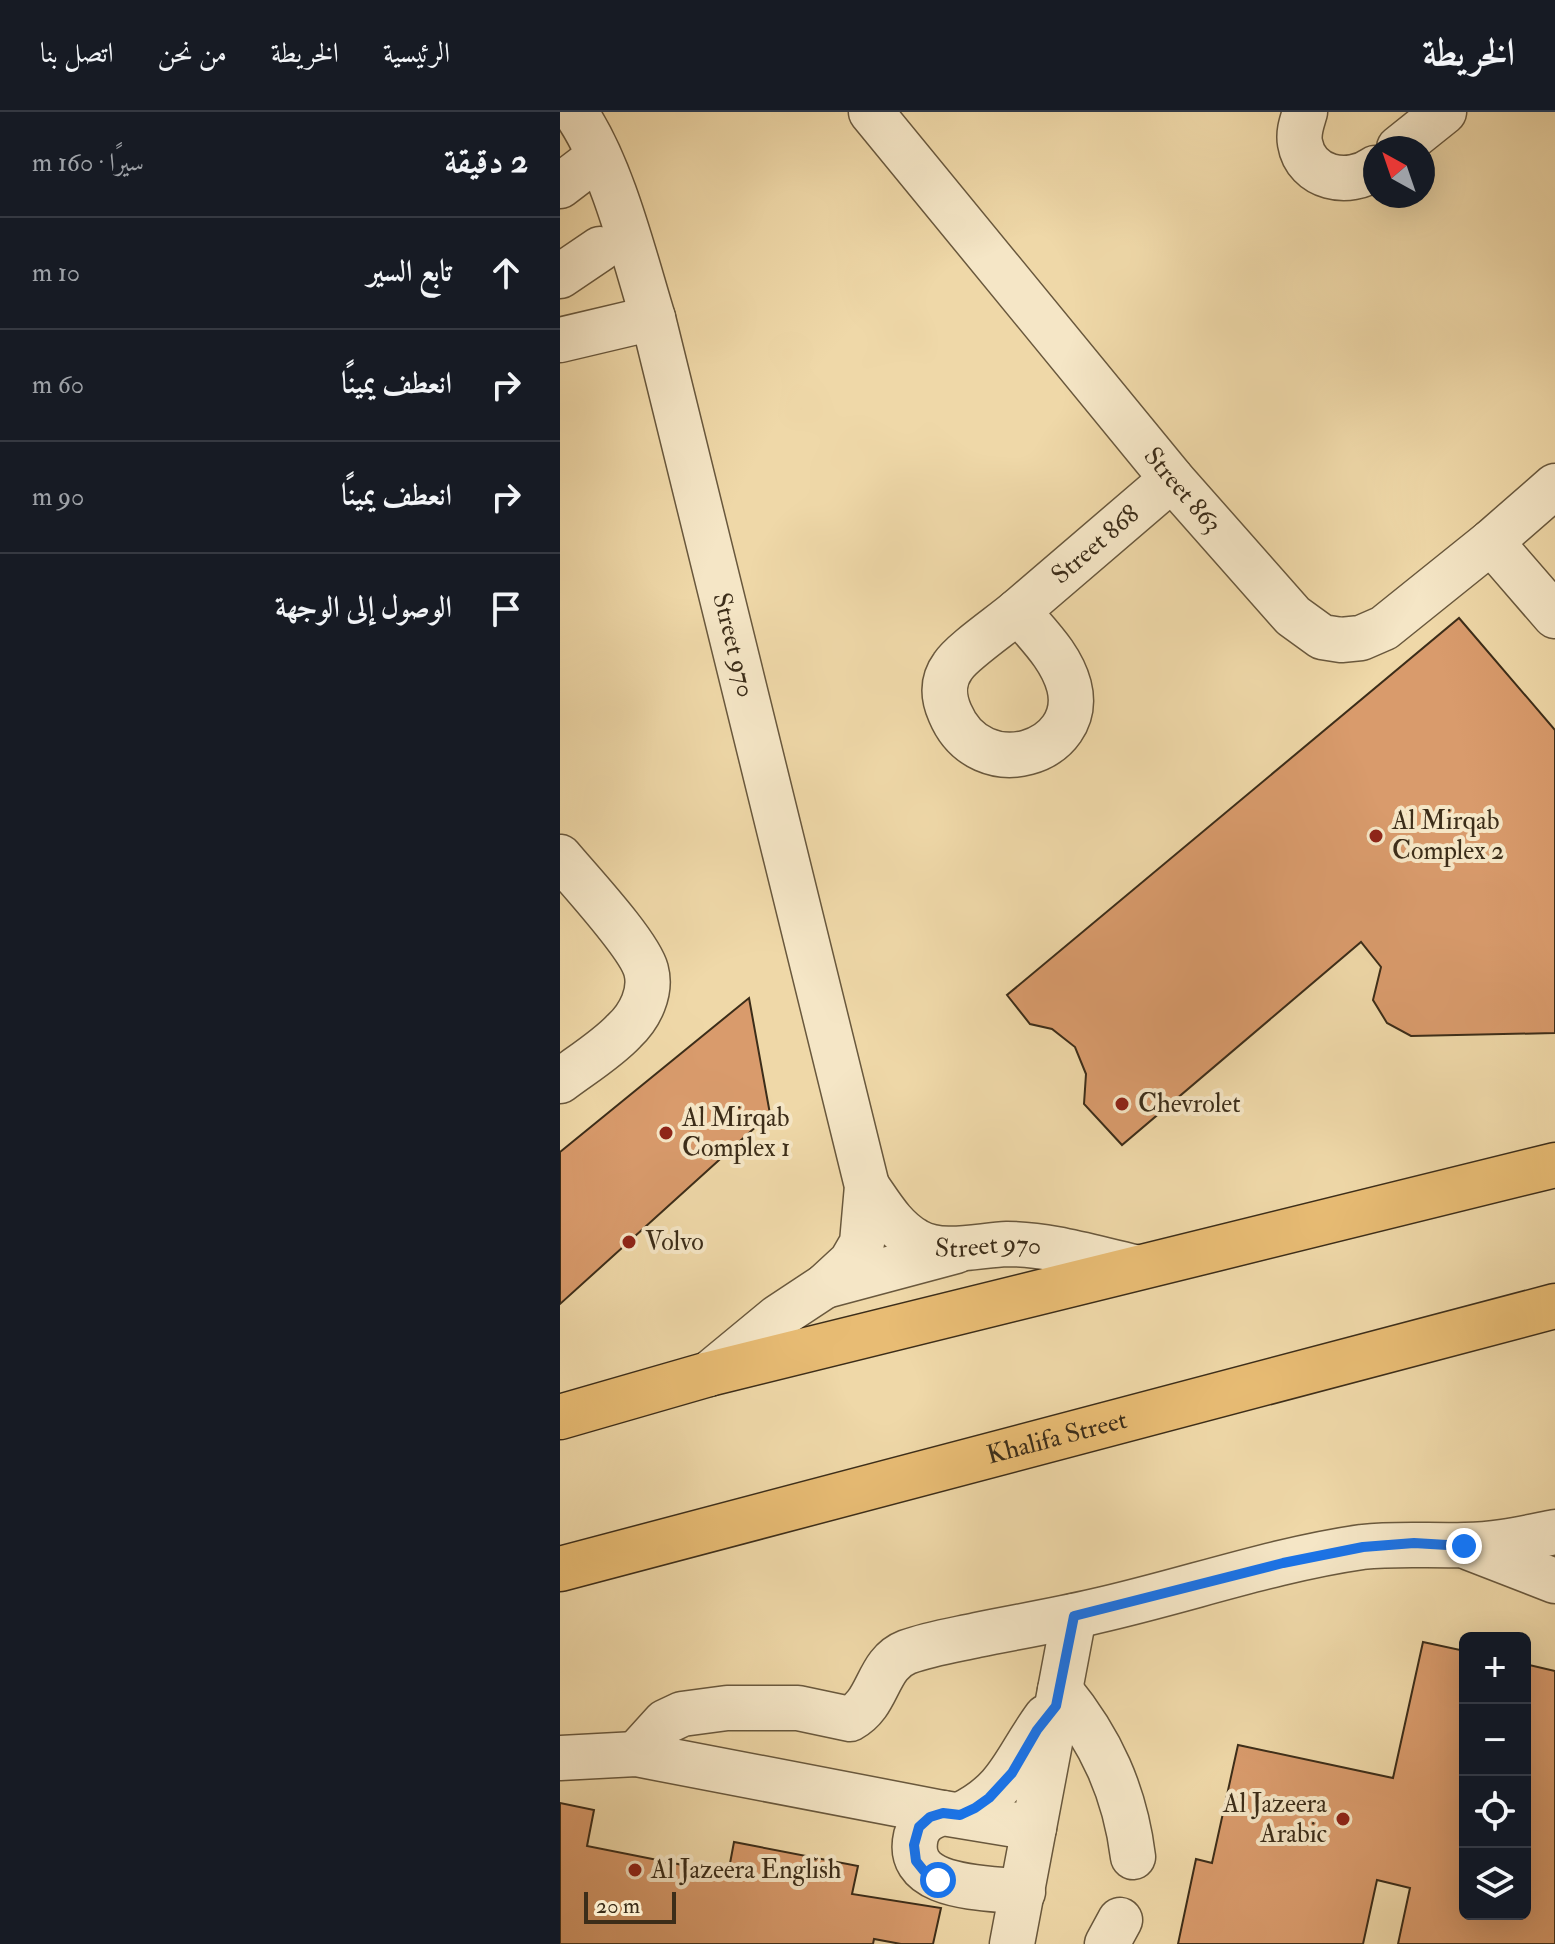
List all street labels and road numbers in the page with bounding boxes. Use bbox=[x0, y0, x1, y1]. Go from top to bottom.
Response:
street label: Street 863 bbox=[1137, 441, 1228, 540]
street label: Street 868 bbox=[1045, 498, 1146, 591]
street label: Street 970 bbox=[705, 589, 762, 701]
street label: Street 970 bbox=[934, 1228, 1043, 1265]
street label: Khalifa Street bbox=[983, 1404, 1130, 1471]

